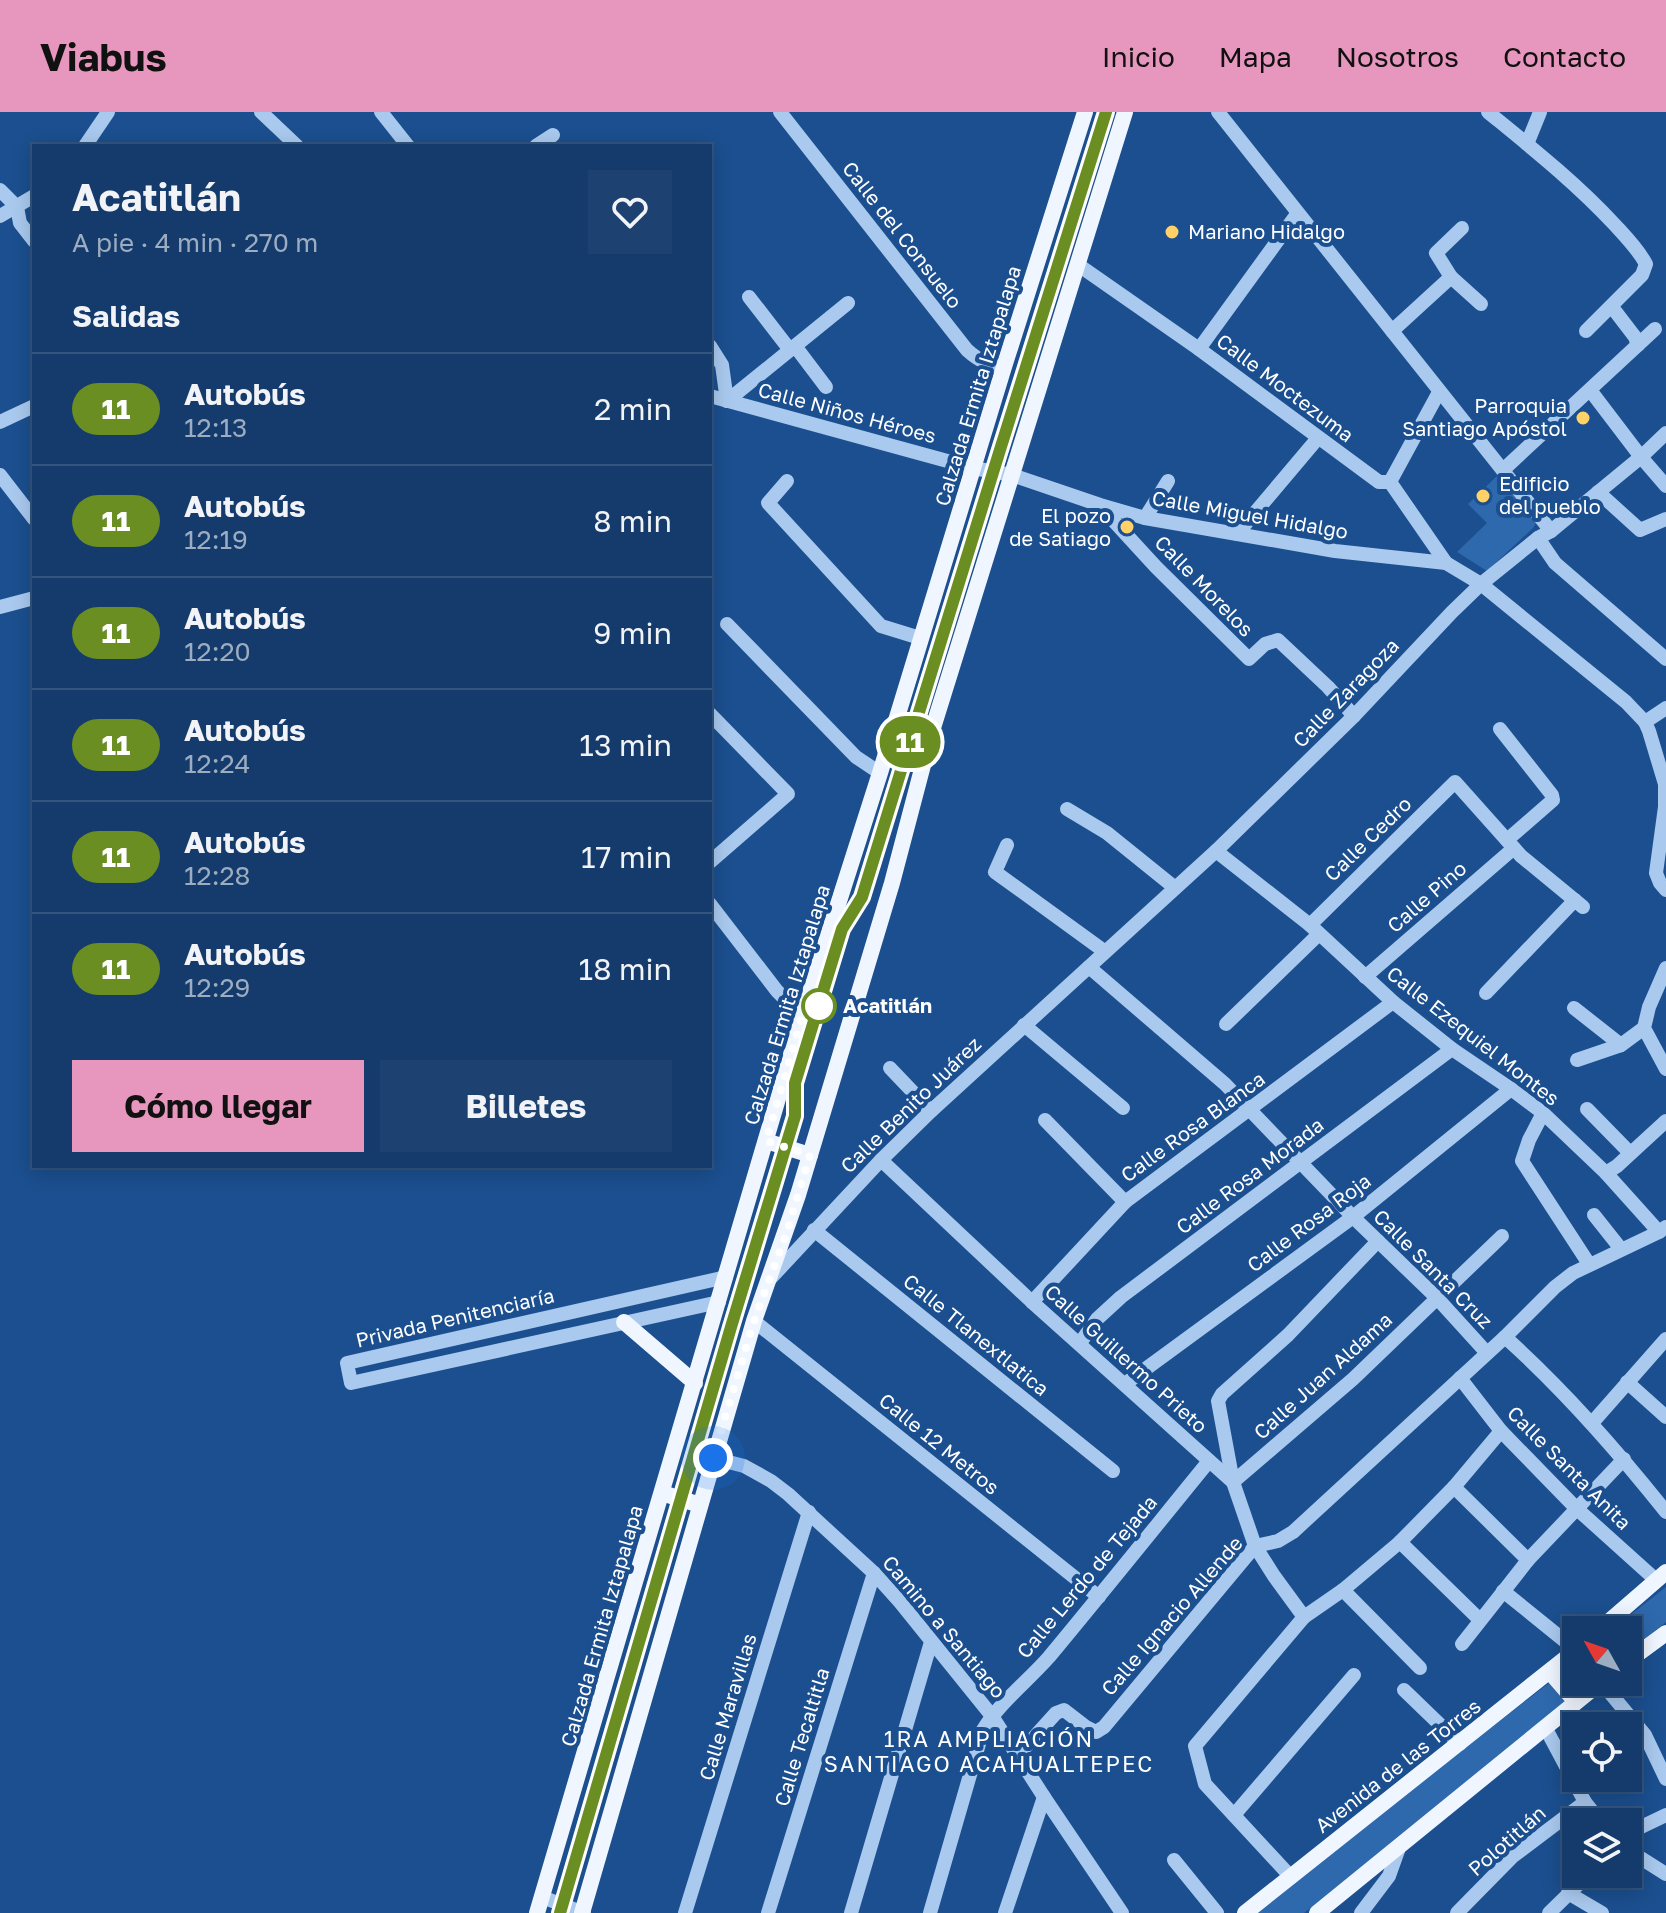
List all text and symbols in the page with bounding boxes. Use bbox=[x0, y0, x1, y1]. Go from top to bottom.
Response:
text: Viabus bbox=[40, 34, 167, 79]
text: Inicio bbox=[1102, 40, 1175, 73]
text: Mapa bbox=[1219, 40, 1292, 73]
text: Nosotros bbox=[1336, 40, 1459, 73]
text: Contacto bbox=[1503, 40, 1626, 73]
street label: Calle del Consuelo bbox=[838, 156, 968, 313]
button: heart bbox=[588, 170, 672, 254]
text: Acatitlán bbox=[72, 174, 241, 219]
place label: Mariano Hidalgo bbox=[1188, 219, 1345, 243]
marker: Mariano Hidalgo bbox=[1163, 223, 1181, 241]
text: A pie · 4 min · 270 m bbox=[72, 227, 318, 258]
street label: Calzada Ermita Iztapalapa bbox=[929, 263, 1025, 509]
text: Salidas bbox=[72, 298, 180, 334]
street label: Calle Moctezuma bbox=[1212, 328, 1359, 446]
text: Autobús bbox=[184, 376, 306, 412]
street label: Calle Niños Héroes bbox=[756, 377, 939, 447]
text: 2 min bbox=[594, 391, 672, 427]
text: 11 bbox=[102, 392, 130, 425]
place label: Parroquia Santiago Apóstol bbox=[1402, 393, 1567, 440]
marker: Parroquia Santiago Apóstol bbox=[1574, 409, 1592, 427]
text: 12:13 bbox=[184, 412, 247, 443]
place label: Edificio del pueblo bbox=[1499, 471, 1601, 518]
street label: Calle Miguel Hidalgo bbox=[1150, 485, 1350, 543]
marker: Edificio del pueblo bbox=[1474, 487, 1492, 505]
text: Autobús bbox=[184, 488, 306, 524]
text: 8 min bbox=[593, 503, 672, 539]
place label: El pozo de Satiago bbox=[1009, 503, 1111, 550]
text: 11 bbox=[102, 504, 130, 537]
marker: El pozo de Satiago bbox=[1118, 518, 1136, 536]
text: 12:19 bbox=[184, 524, 248, 555]
street label: Calle Morelos bbox=[1150, 530, 1259, 641]
text: Autobús bbox=[184, 600, 306, 636]
text: 9 min bbox=[593, 615, 672, 651]
text: 11 bbox=[102, 616, 130, 649]
street label: Calle Zaragoza bbox=[1287, 633, 1403, 752]
text: 12:20 bbox=[184, 636, 251, 667]
text: Autobús bbox=[184, 712, 306, 748]
line badge: 11 bbox=[874, 716, 946, 768]
text: 11 bbox=[896, 725, 924, 758]
text: 13 min bbox=[579, 727, 672, 763]
text: 11 bbox=[102, 728, 130, 761]
text: 12:24 bbox=[184, 748, 250, 779]
street label: Calle Cedro bbox=[1319, 791, 1416, 886]
text: Autobús bbox=[184, 824, 306, 860]
text: 17 min bbox=[581, 839, 672, 875]
text: 11 bbox=[102, 840, 130, 873]
street label: Calle Pino bbox=[1382, 855, 1471, 937]
text: 12:28 bbox=[184, 860, 250, 891]
street label: Calzada Ermita Iztapalapa bbox=[738, 882, 834, 1128]
text: Autobús bbox=[184, 936, 306, 972]
text: 18 min bbox=[579, 951, 672, 987]
text: 11 bbox=[102, 952, 130, 985]
street label: Calle Ezequiel Montes bbox=[1383, 960, 1565, 1110]
text: 12:29 bbox=[184, 972, 250, 1003]
marker: Acatitlán bbox=[802, 989, 836, 1023]
place label: Acatitlán bbox=[843, 993, 932, 1017]
street label: Calle Benito Juárez bbox=[835, 1031, 985, 1177]
button: Cómo llegar bbox=[72, 1060, 364, 1152]
button: Billetes bbox=[380, 1060, 672, 1152]
street label: Calle Rosa Blanca bbox=[1116, 1066, 1269, 1186]
street label: Calle Rosa Morada bbox=[1171, 1112, 1328, 1238]
street label: Calle Rosa Roja bbox=[1242, 1168, 1375, 1276]
street label: Calle Santa Cruz bbox=[1369, 1204, 1498, 1333]
street label: Calle Tlanextlatica bbox=[899, 1268, 1054, 1400]
street label: Calle Guillermo Prieto bbox=[1041, 1279, 1213, 1438]
street label: Privada Penitenciaría bbox=[353, 1283, 556, 1352]
street label: Calle Juan Aldama bbox=[1248, 1307, 1396, 1444]
street label: Calle 12 Metros bbox=[875, 1388, 1004, 1499]
street label: Calle Santa Anita bbox=[1503, 1400, 1637, 1534]
your location bbox=[693, 1438, 733, 1478]
street label: Calle Lerdo de Tejada bbox=[1011, 1490, 1161, 1663]
street label: Calzada Ermita Iztapalapa bbox=[555, 1502, 647, 1749]
street label: Calle Ignacio Allende bbox=[1096, 1531, 1247, 1700]
street label: Camino a Santiago bbox=[878, 1550, 1011, 1703]
north arrow bbox=[1562, 1616, 1642, 1696]
map controls bbox=[1562, 1616, 1642, 1888]
street label: Calle Maravillas bbox=[693, 1630, 761, 1783]
street label: Calle Tecaltitla bbox=[769, 1665, 834, 1809]
street label: Avenida de las Torres bbox=[1310, 1693, 1485, 1837]
button: locate bbox=[1562, 1712, 1642, 1792]
district label: 1RA AMPLIACIÓN SANTIAGO ACAHUALTEPEC bbox=[824, 1725, 1154, 1777]
street label: Polotitlán bbox=[1463, 1800, 1550, 1880]
button: layers bbox=[1562, 1808, 1642, 1888]

